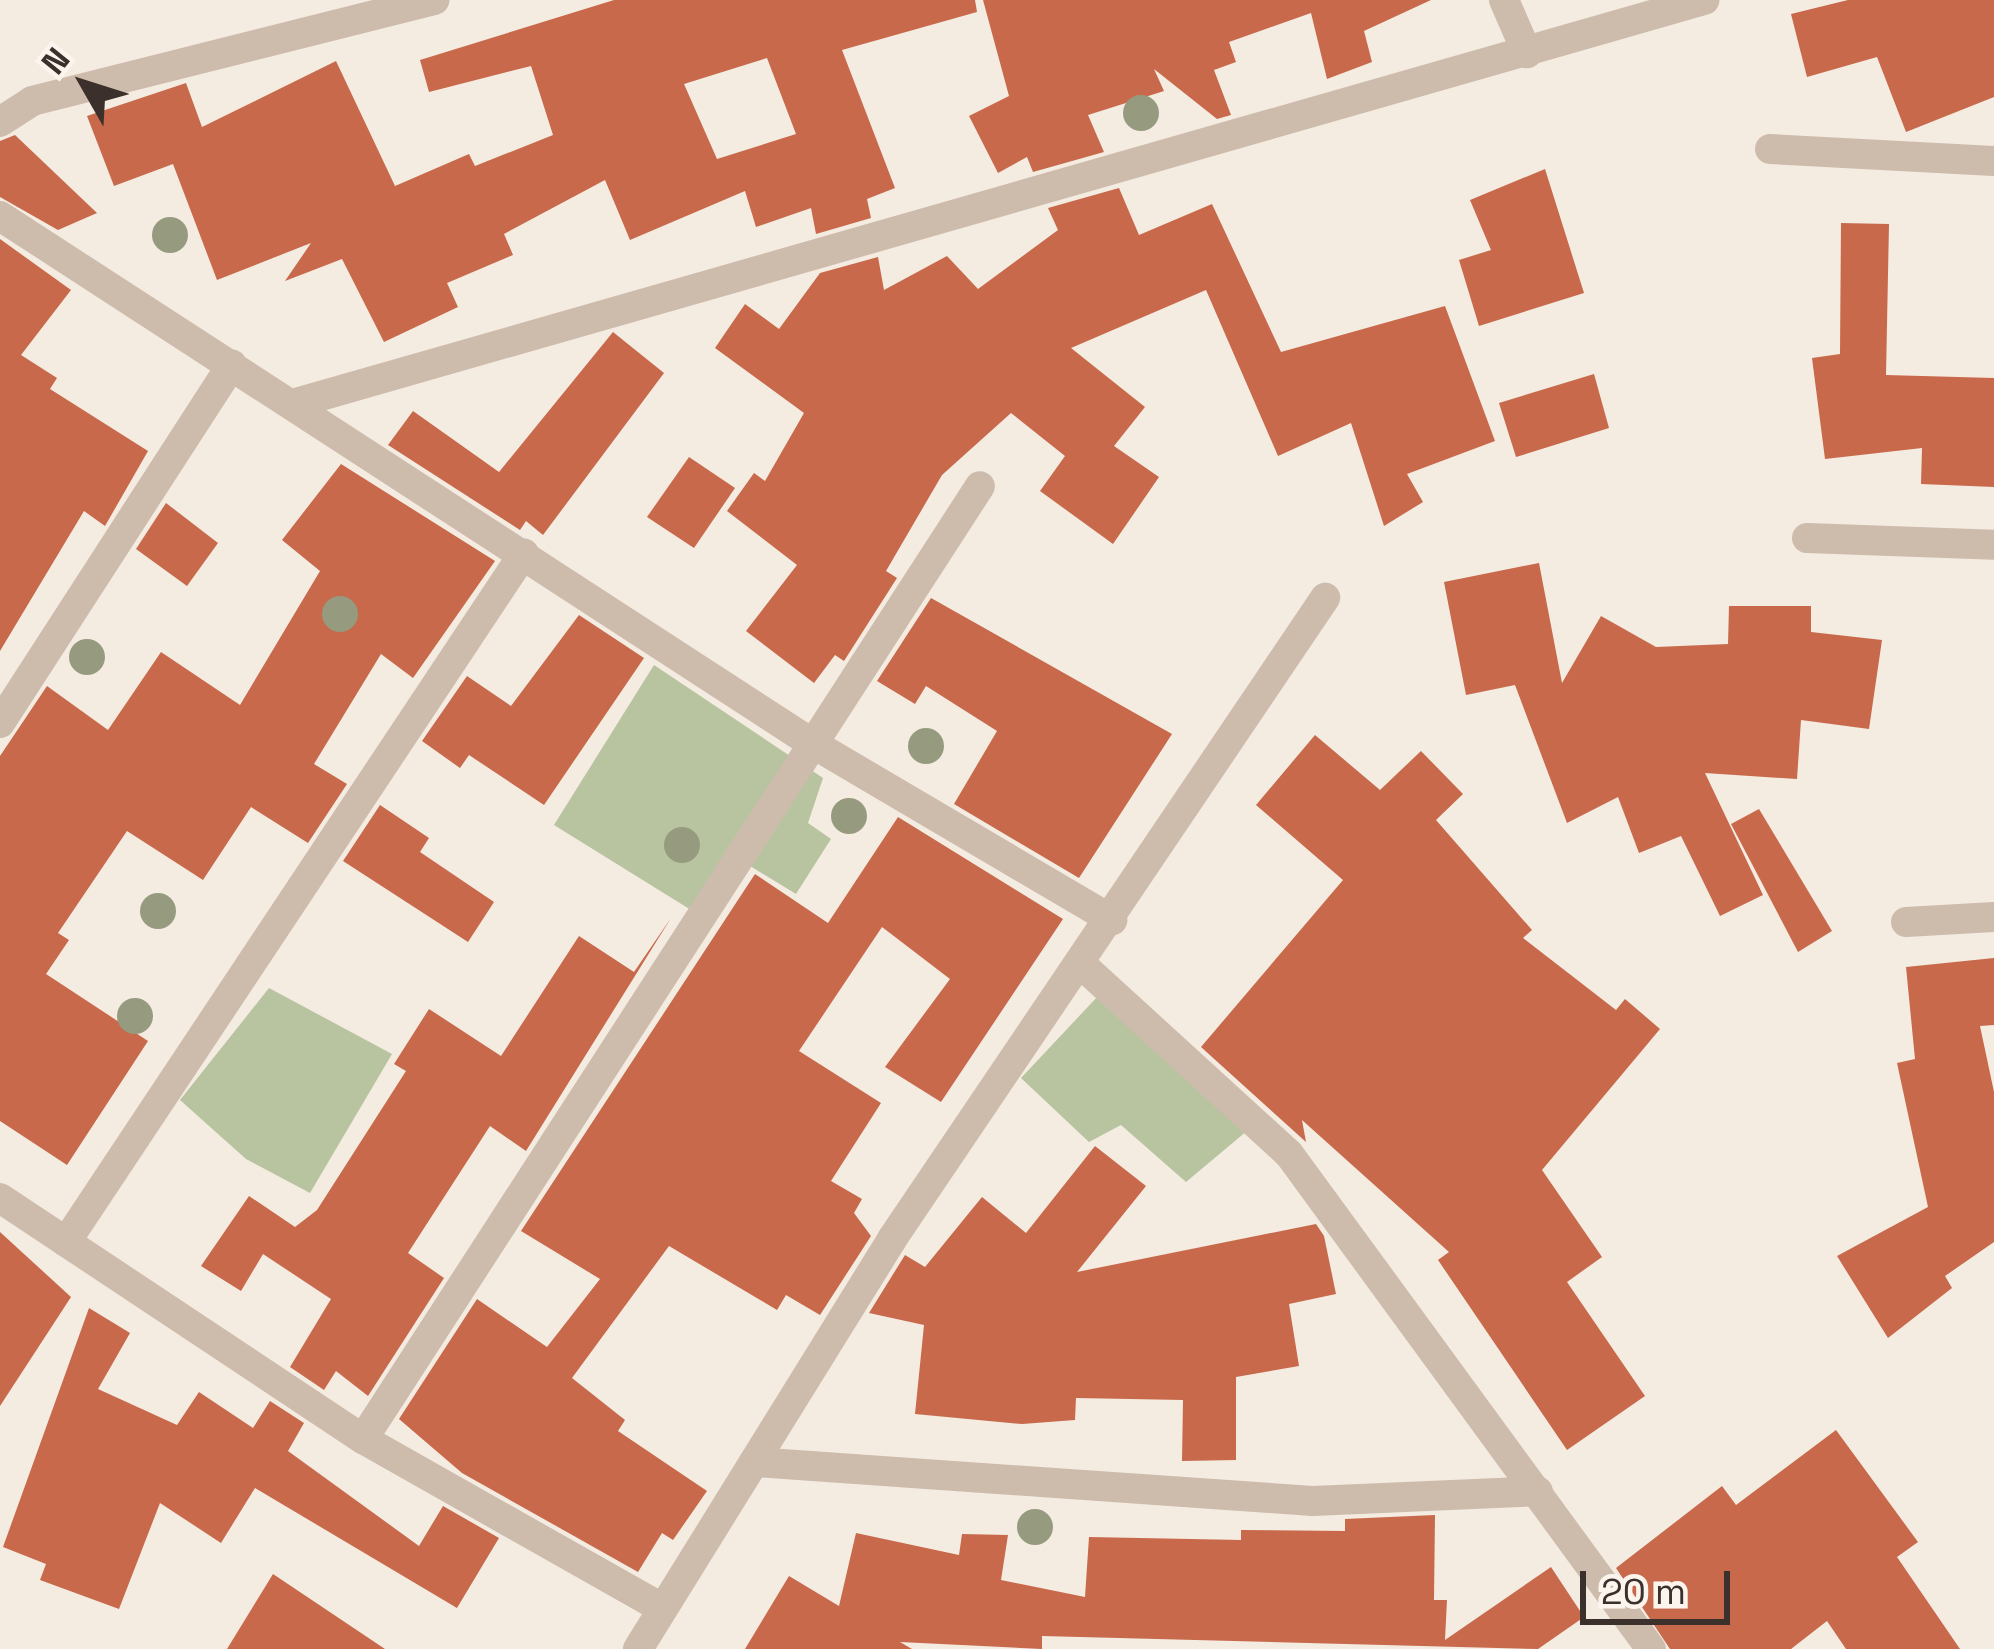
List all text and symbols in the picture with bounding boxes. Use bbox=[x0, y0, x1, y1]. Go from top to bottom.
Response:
north arrow bbox=[24, 24, 144, 144]
text: N bbox=[33, 40, 79, 83]
scale bar bbox=[1586, 1547, 1736, 1621]
text: 20 m bbox=[1601, 1569, 1686, 1615]

